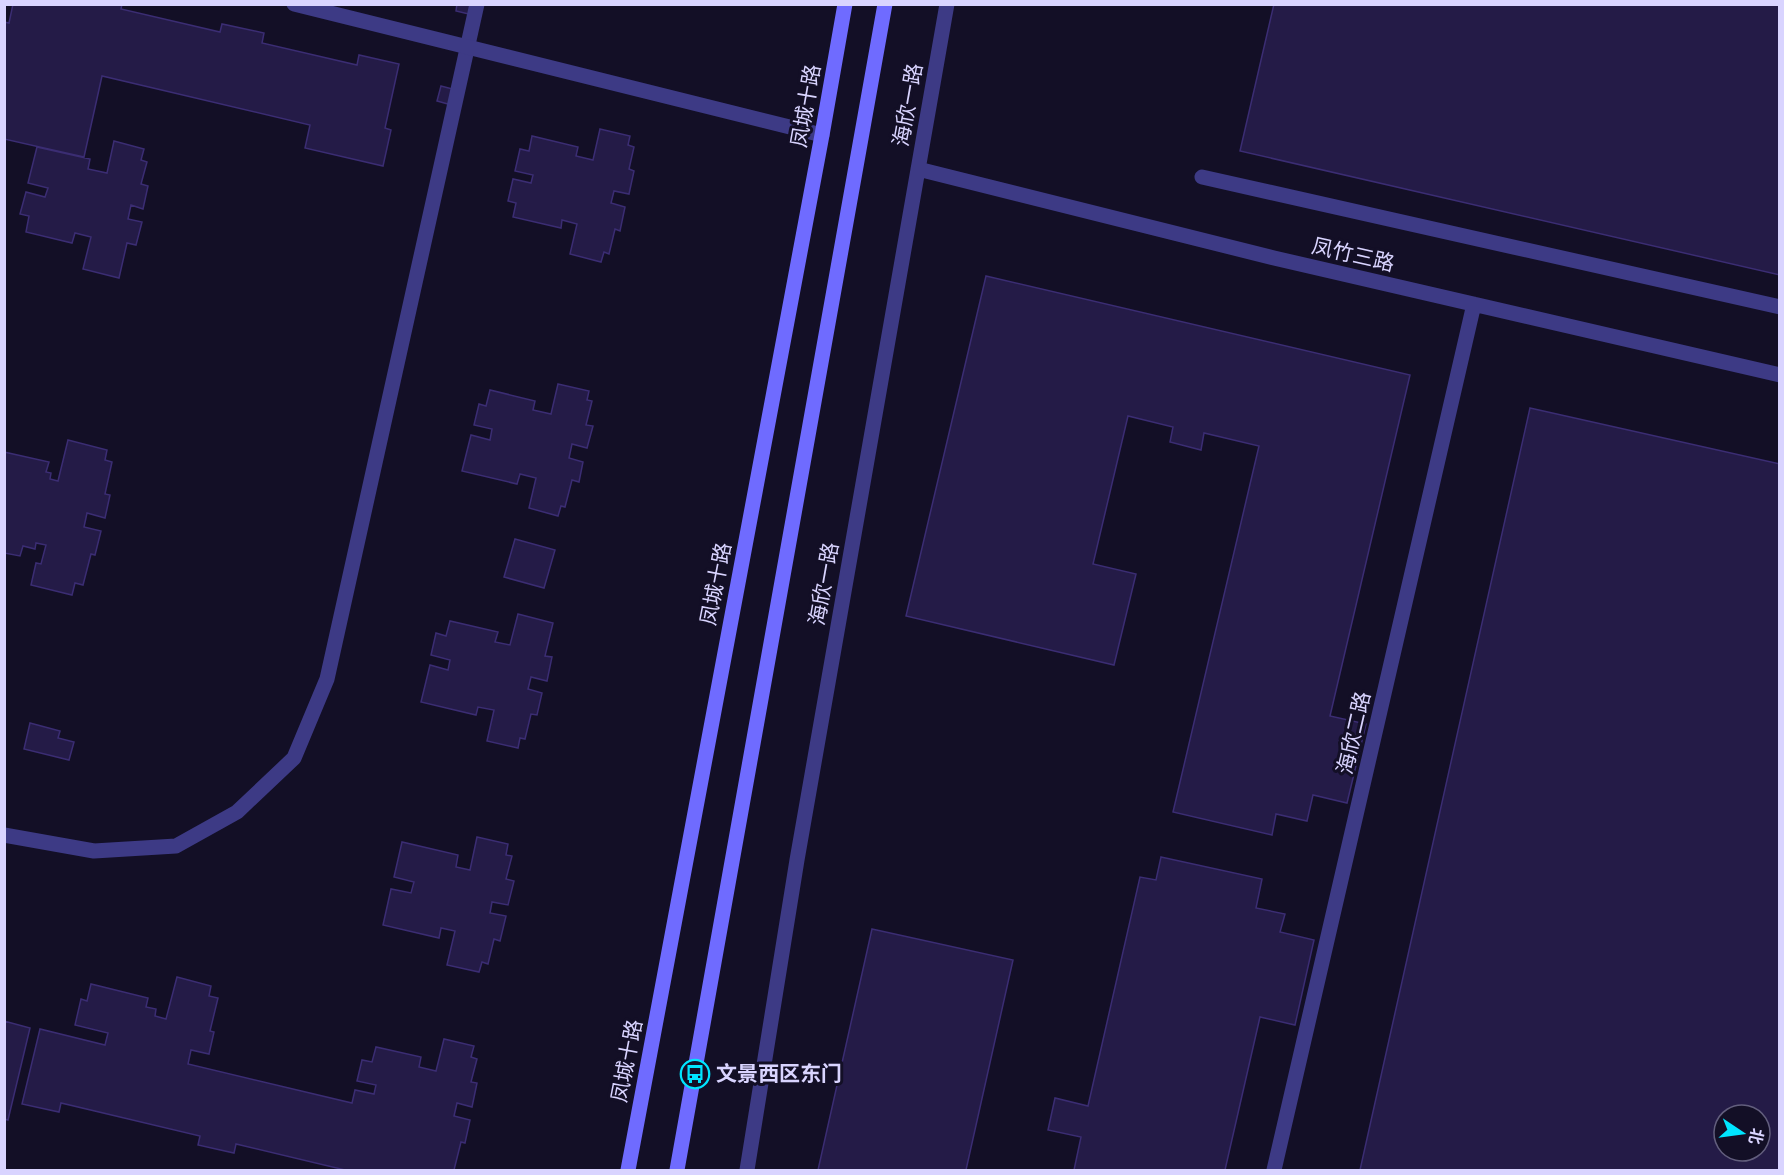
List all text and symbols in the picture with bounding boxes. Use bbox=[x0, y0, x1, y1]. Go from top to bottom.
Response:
street label: 海欣一路 bbox=[887, 61, 927, 148]
street label: 凤城十路 bbox=[785, 62, 825, 149]
street label: 凤竹三路 bbox=[1309, 232, 1397, 276]
street label: 凤城十路 bbox=[694, 540, 736, 628]
street label: 海欣一路 bbox=[803, 540, 843, 627]
street label: 海欣二路 bbox=[1331, 689, 1375, 777]
street label: 凤城十路 bbox=[605, 1017, 647, 1105]
bus stop icon: 文景西区东门 bbox=[679, 1058, 711, 1090]
place label: 文景西区东门 bbox=[716, 1060, 842, 1086]
north arrow bbox=[1712, 1103, 1772, 1163]
text: 北 bbox=[1745, 1126, 1768, 1146]

